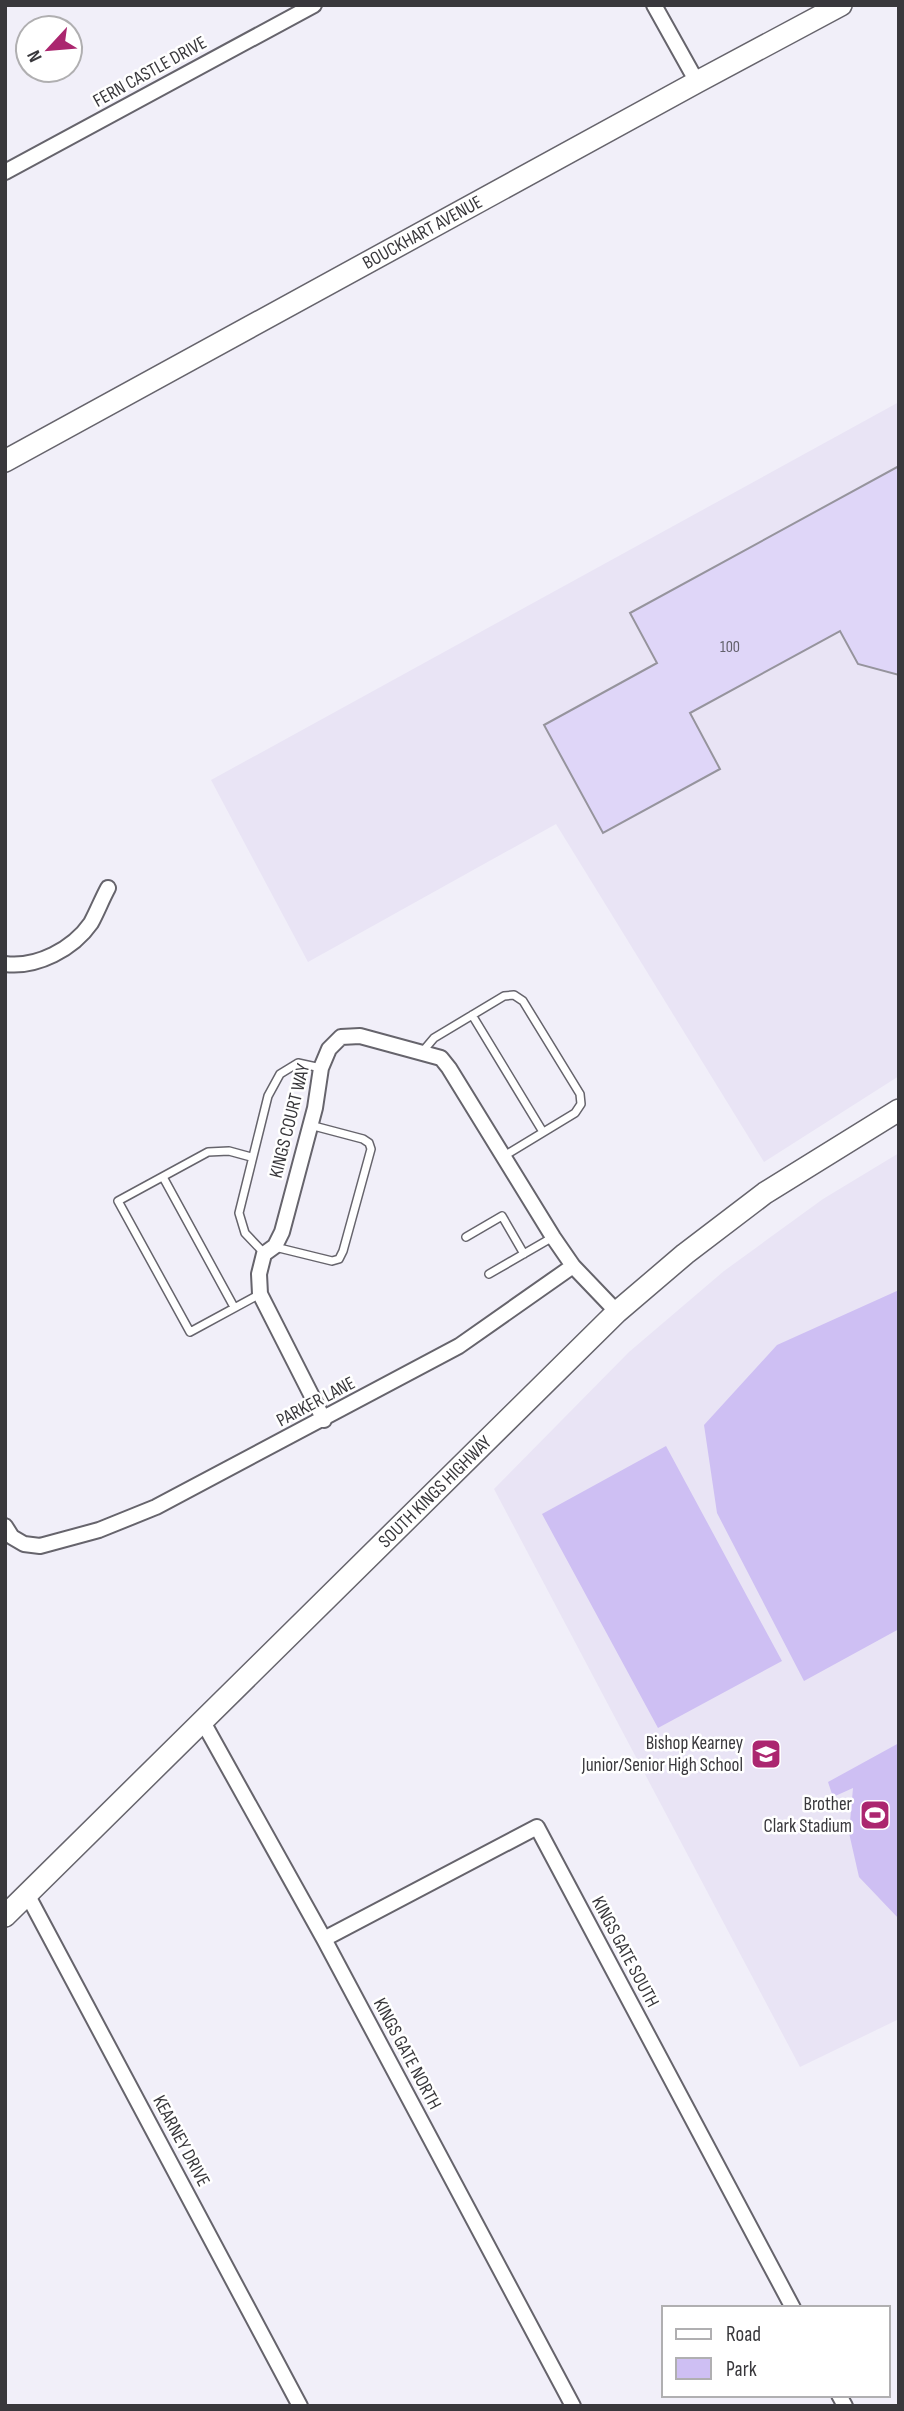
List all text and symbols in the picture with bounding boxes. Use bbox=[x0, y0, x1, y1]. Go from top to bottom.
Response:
north arrow bbox=[14, 14, 84, 84]
street label: FERN CASTLE DRIVE bbox=[89, 31, 211, 113]
text: N bbox=[23, 46, 48, 65]
street label: BOUCKHART AVENUE bbox=[359, 190, 486, 274]
house number: 100 bbox=[720, 638, 740, 657]
street label: KINGS COURT WAY bbox=[265, 1061, 315, 1181]
street label: PARKER LANE bbox=[273, 1372, 359, 1432]
street label: SOUTH KINGS HIGHWAY bbox=[373, 1431, 496, 1553]
place label: Bishop Kearney Junior/Senior High School bbox=[581, 1732, 744, 1777]
school or university icon: Bishop Kearney Junior/Senior High School bbox=[749, 1737, 783, 1771]
place label: Brother Clark Stadium bbox=[763, 1793, 853, 1838]
sports icon: Brother Clark Stadium bbox=[858, 1798, 892, 1832]
street label: KINGS GATE SOUTH bbox=[586, 1893, 664, 2011]
street label: KINGS GATE NORTH bbox=[368, 1994, 446, 2114]
street label: KEARNEY DRIVE bbox=[147, 2091, 215, 2191]
legend bbox=[662, 2306, 890, 2397]
text: Road bbox=[726, 2322, 761, 2347]
text: Park bbox=[726, 2357, 757, 2382]

